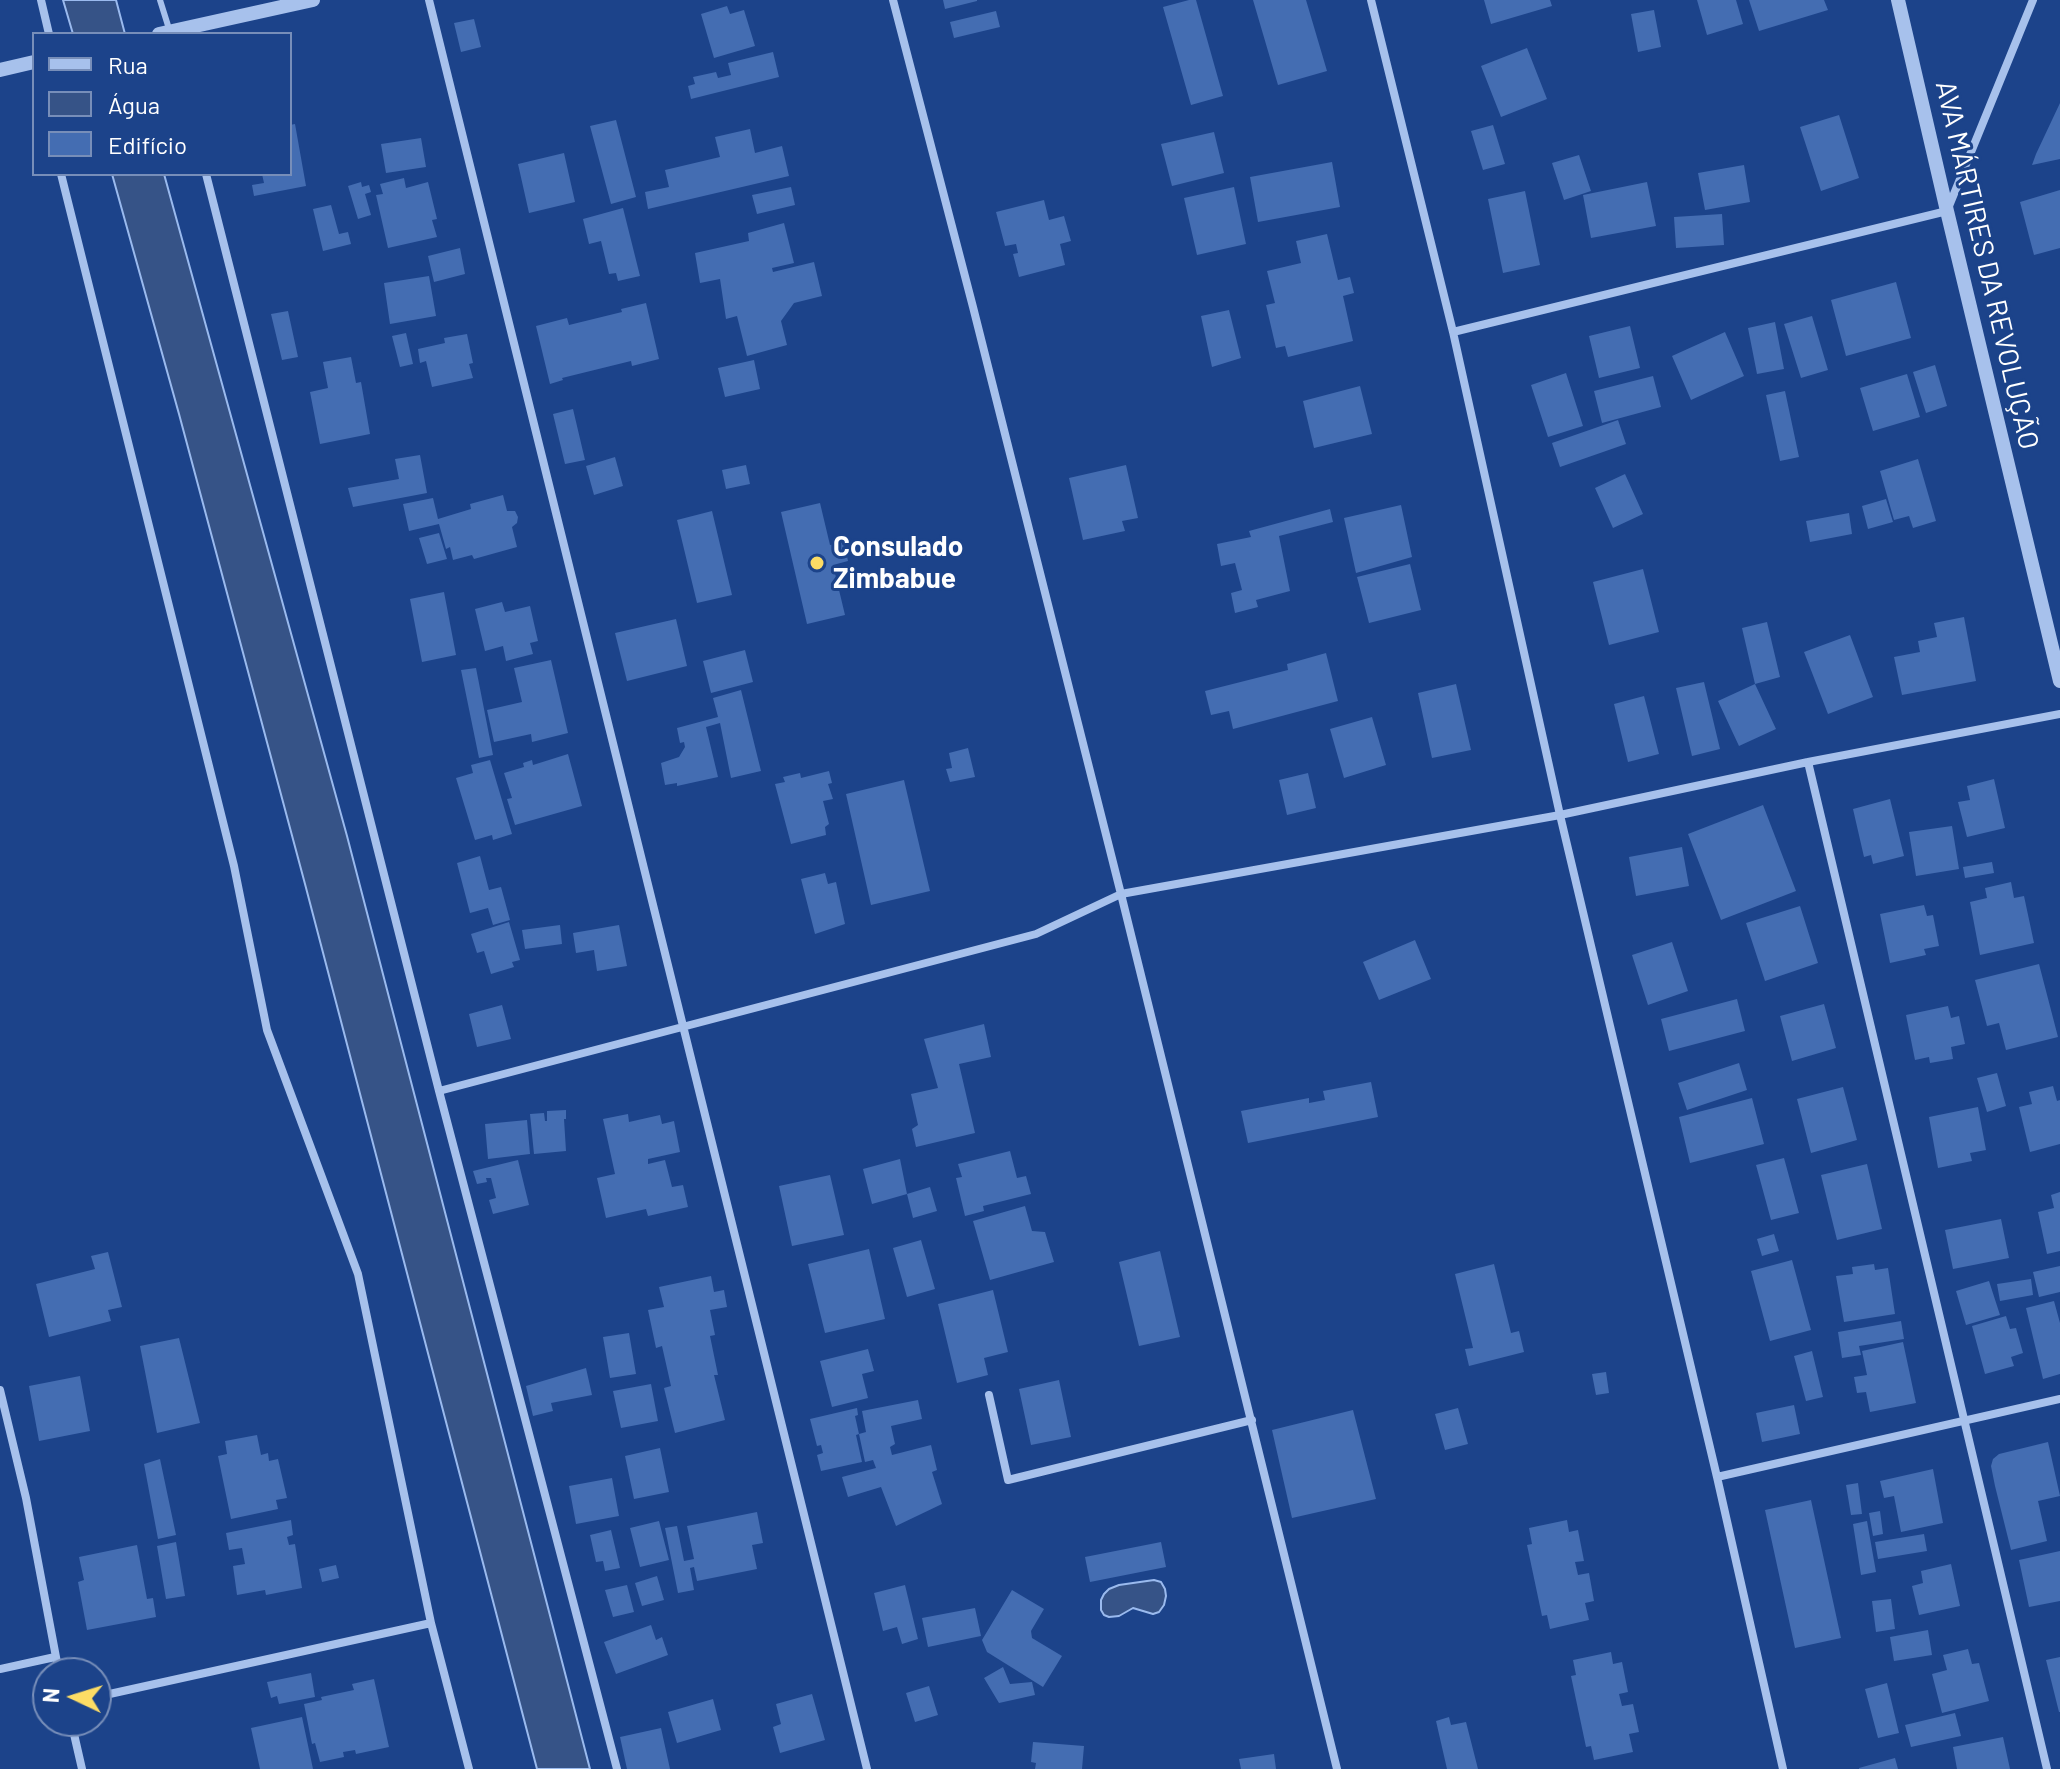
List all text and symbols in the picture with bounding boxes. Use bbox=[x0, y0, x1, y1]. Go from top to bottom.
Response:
legend bbox=[32, 32, 292, 176]
text: Rua bbox=[108, 50, 148, 79]
street label: AVA MÁRTIRES DA REVOLUÇÃO bbox=[1928, 77, 2046, 453]
text: Água bbox=[108, 90, 160, 119]
text: Edifício bbox=[108, 130, 187, 159]
place label: Consulado Zimbabue bbox=[833, 530, 963, 596]
marker: Consulado Zimbabue bbox=[808, 554, 826, 572]
north arrow bbox=[32, 1657, 112, 1737]
text: N bbox=[37, 1687, 64, 1704]

